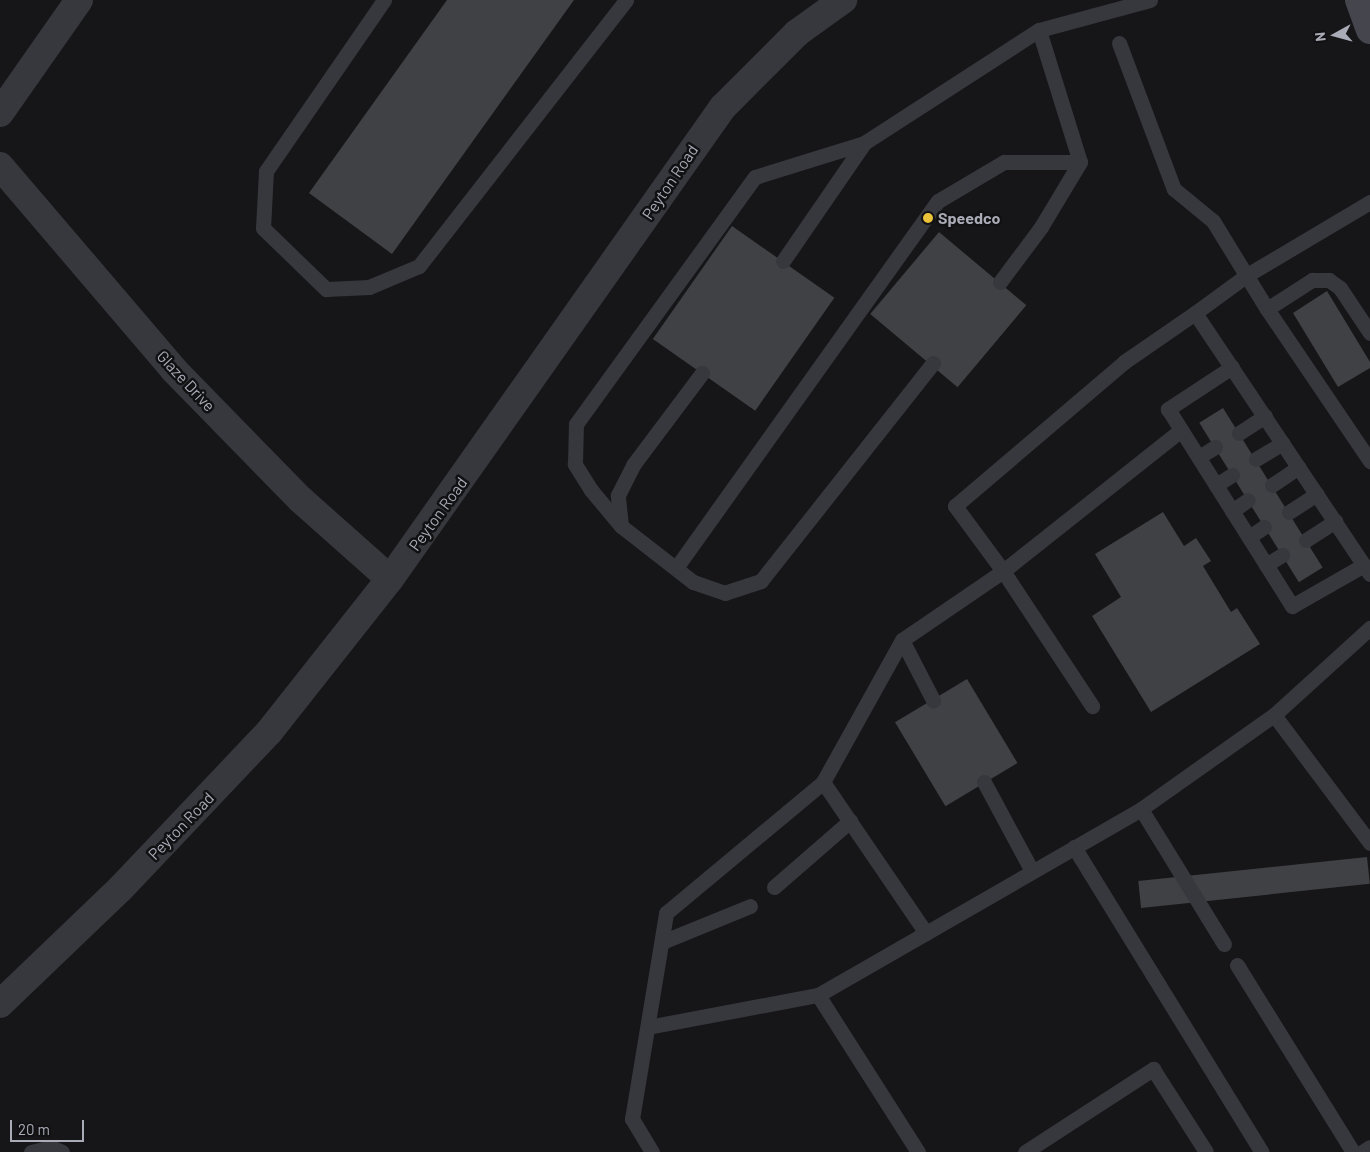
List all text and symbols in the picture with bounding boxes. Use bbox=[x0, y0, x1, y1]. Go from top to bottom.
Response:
north arrow bbox=[1310, 10, 1360, 60]
text: N bbox=[1311, 31, 1329, 43]
street label: Peyton Road bbox=[638, 141, 702, 223]
place label: Speedco bbox=[938, 208, 1000, 228]
marker: Speedco bbox=[922, 212, 934, 224]
street label: Glaze Drive bbox=[153, 347, 219, 415]
street label: Peyton Road bbox=[405, 473, 471, 555]
street label: Peyton Road bbox=[144, 788, 218, 864]
scale bar bbox=[12, 1110, 86, 1142]
text: 20 m bbox=[18, 1120, 50, 1138]

